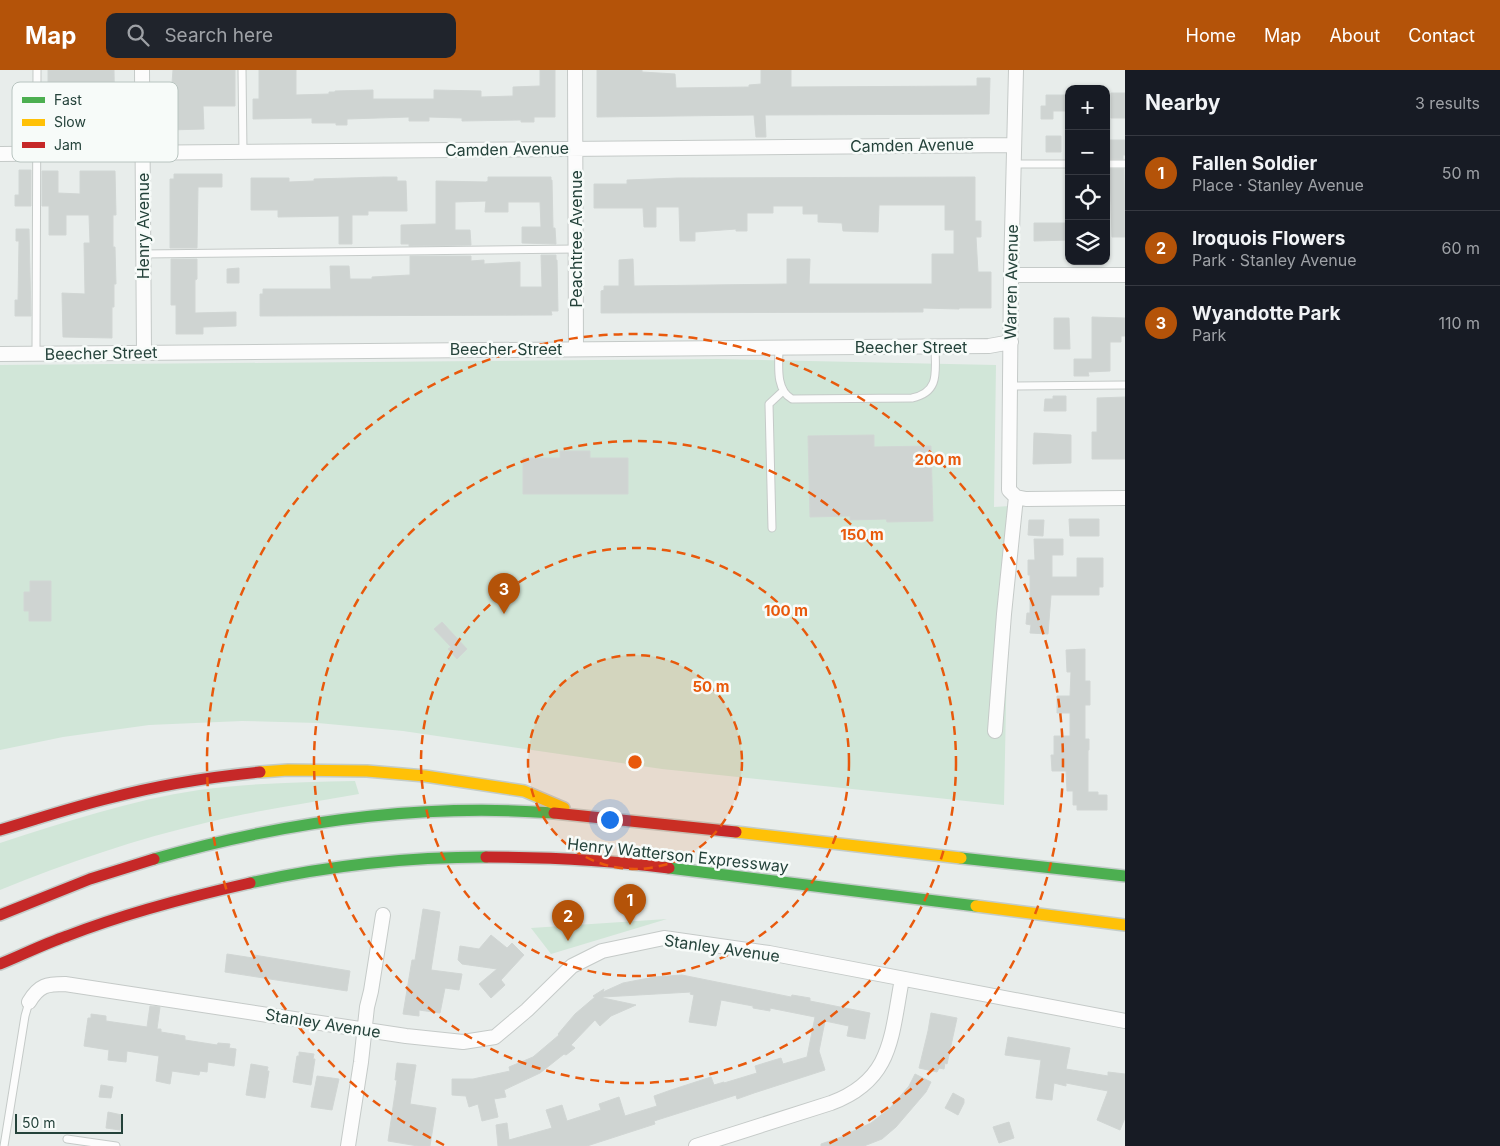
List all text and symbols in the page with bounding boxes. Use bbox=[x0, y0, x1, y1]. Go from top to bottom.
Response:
search box bbox=[106, 13, 456, 58]
text: Map bbox=[25, 21, 76, 50]
icon: search bbox=[124, 21, 152, 49]
text: Search here bbox=[164, 24, 273, 47]
text: Home bbox=[1186, 25, 1236, 46]
text: Map bbox=[1264, 25, 1301, 46]
text: About bbox=[1329, 25, 1380, 46]
text: Contact bbox=[1408, 25, 1475, 46]
legend bbox=[12, 82, 178, 162]
map controls bbox=[1065, 85, 1110, 265]
button: + bbox=[1065, 85, 1110, 130]
text: Nearby bbox=[1145, 90, 1220, 115]
text: Fast bbox=[54, 91, 82, 108]
text: 3 results bbox=[1415, 93, 1480, 113]
text: Slow bbox=[54, 113, 86, 130]
button: − bbox=[1065, 130, 1110, 175]
street label: Camden Avenue bbox=[850, 134, 974, 156]
text: Jam bbox=[54, 136, 82, 153]
street label: Camden Avenue bbox=[445, 138, 569, 160]
text: Fallen Soldier bbox=[1192, 152, 1317, 175]
text: 1 bbox=[1158, 163, 1164, 183]
text: 50 m bbox=[1442, 163, 1480, 183]
street label: Peachtree Avenue bbox=[566, 170, 586, 308]
street label: Henry Avenue bbox=[133, 173, 153, 279]
button: locate bbox=[1065, 175, 1110, 220]
text: Place · Stanley Avenue bbox=[1192, 175, 1364, 195]
button: layers bbox=[1065, 220, 1110, 265]
street label: Warren Avenue bbox=[1000, 224, 1022, 340]
text: Iroquois Flowers bbox=[1192, 227, 1345, 250]
text: 2 bbox=[1156, 238, 1166, 258]
text: 60 m bbox=[1441, 238, 1480, 258]
text: Park · Stanley Avenue bbox=[1192, 250, 1356, 270]
text: Wyandotte Park bbox=[1192, 302, 1341, 325]
text: 3 bbox=[1156, 313, 1166, 333]
text: 110 m bbox=[1438, 313, 1480, 333]
text: Park bbox=[1192, 325, 1226, 345]
street label: Beecher Street bbox=[855, 337, 967, 357]
street label: Beecher Street bbox=[450, 339, 562, 359]
street label: Beecher Street bbox=[44, 342, 158, 364]
text: 200 m bbox=[915, 450, 961, 469]
text: 150 m bbox=[840, 525, 884, 544]
pin: 3 bbox=[488, 573, 520, 614]
text: 100 m bbox=[764, 601, 808, 620]
text: 50 m bbox=[693, 677, 729, 696]
centre of rings bbox=[626, 753, 644, 771]
your location bbox=[597, 807, 623, 833]
street label: Henry Watterson Expressway bbox=[566, 833, 790, 877]
pin: 1 bbox=[614, 884, 646, 925]
pin: 2 bbox=[552, 900, 584, 941]
street label: Stanley Avenue bbox=[663, 930, 781, 966]
street label: Stanley Avenue bbox=[264, 1004, 382, 1042]
scale bar bbox=[15, 1111, 122, 1134]
text: 50 m bbox=[22, 1114, 56, 1131]

